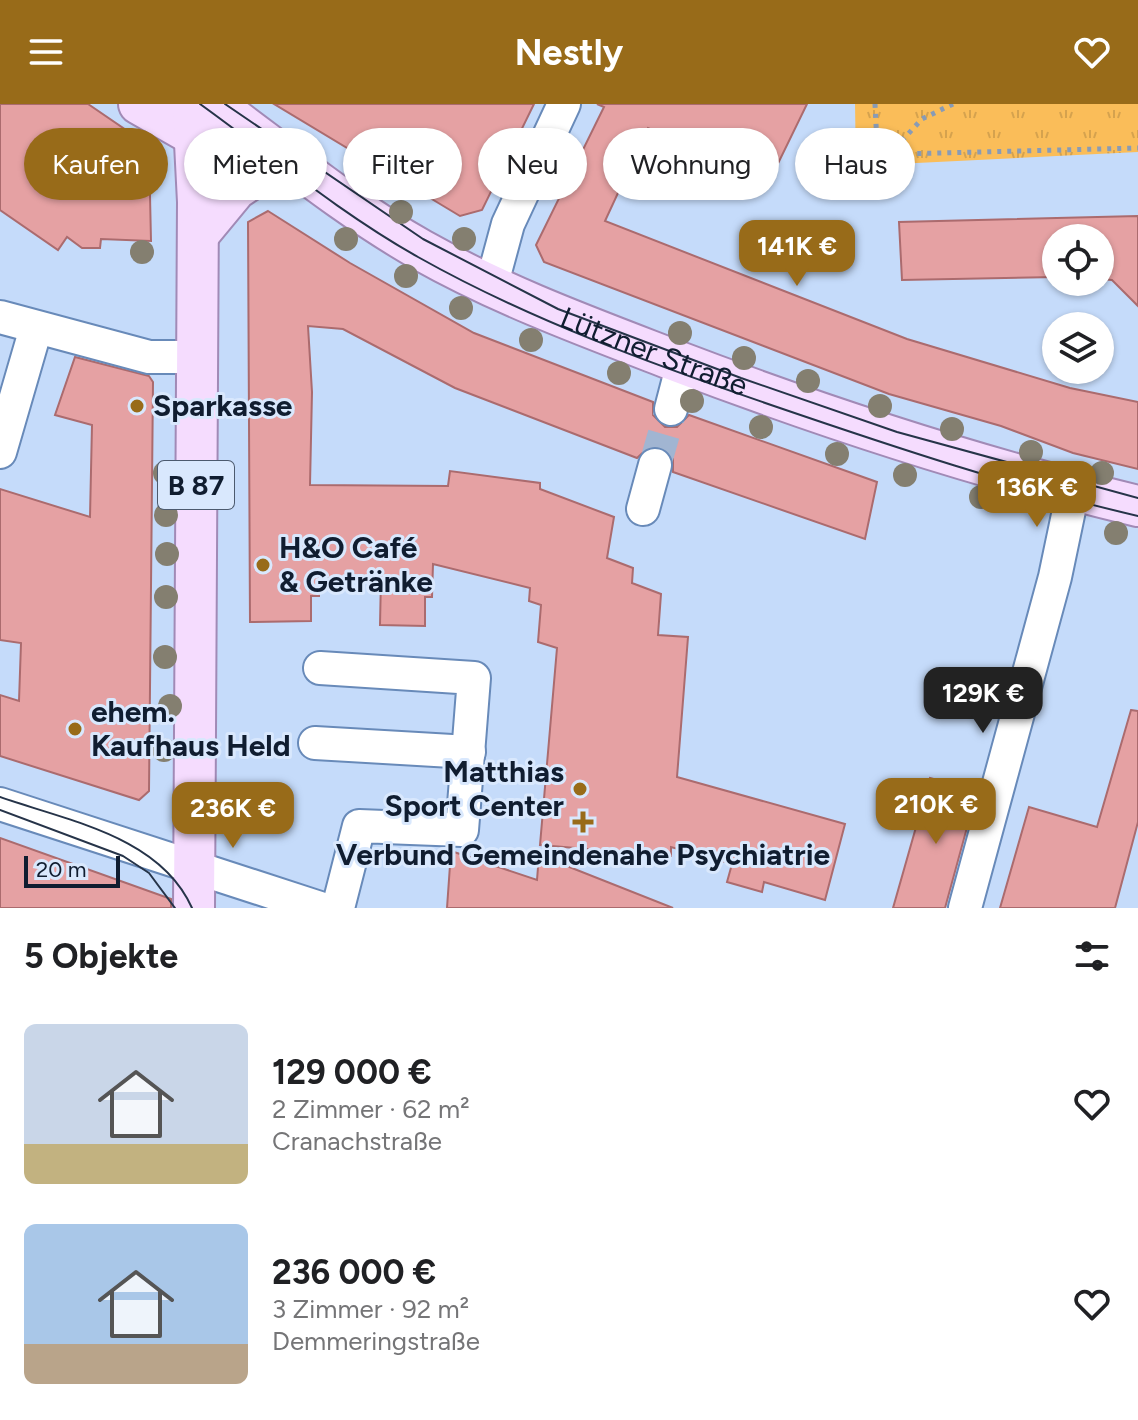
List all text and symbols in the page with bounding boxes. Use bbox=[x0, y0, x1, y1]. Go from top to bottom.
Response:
icon: menu bbox=[24, 30, 68, 74]
icon: heart bbox=[1070, 30, 1114, 74]
text: Nestly bbox=[515, 31, 623, 74]
chip: Kaufen bbox=[24, 128, 168, 200]
chip: Mieten bbox=[184, 128, 327, 200]
chip: Filter bbox=[343, 128, 462, 200]
chip: Neu bbox=[478, 128, 587, 200]
chip: Wohnung bbox=[603, 128, 779, 200]
chip: Haus bbox=[795, 128, 915, 200]
pin: 141K € bbox=[732, 220, 862, 288]
map controls bbox=[1042, 224, 1114, 384]
button: locate bbox=[1042, 224, 1114, 296]
text: 141K € bbox=[757, 230, 837, 262]
street label: Lützner Straße bbox=[555, 299, 753, 404]
button: layers bbox=[1042, 312, 1114, 384]
place label: Sparkasse bbox=[153, 387, 293, 424]
marker: Sparkasse bbox=[128, 397, 146, 415]
road number: B 87 bbox=[158, 461, 234, 509]
pin: 136K € bbox=[972, 461, 1102, 529]
text: 136K € bbox=[996, 471, 1078, 503]
place label: H&O Café & Getränke bbox=[279, 529, 433, 600]
marker: H&O Café & Getränke bbox=[254, 556, 272, 574]
pin: 129K € bbox=[918, 667, 1048, 735]
text: 129K € bbox=[942, 677, 1024, 709]
place label: ehem. Kaufhaus Held bbox=[91, 693, 291, 764]
marker: ehem. Kaufhaus Held bbox=[66, 720, 84, 738]
place label: Matthias Sport Center bbox=[385, 753, 564, 824]
pin: 210K € bbox=[871, 778, 1001, 846]
marker: Matthias Sport Center bbox=[571, 780, 589, 798]
pin: 236K € bbox=[168, 782, 298, 850]
text: 210K € bbox=[894, 788, 978, 820]
text: 236K € bbox=[190, 792, 276, 824]
marker: Verbund Gemeindenahe Psychiatrie bbox=[572, 811, 594, 833]
place label: Verbund Gemeindenahe Psychiatrie bbox=[336, 836, 831, 873]
scale bar bbox=[24, 852, 120, 888]
text: 20 m bbox=[36, 856, 87, 883]
icon: filters bbox=[1070, 934, 1114, 978]
text: 5 Objekte bbox=[24, 936, 178, 977]
text: 129 000 € bbox=[272, 1052, 432, 1093]
icon: home bbox=[88, 1056, 184, 1152]
icon: heart bbox=[1070, 1082, 1114, 1126]
text: 2 Zimmer · 62 m² bbox=[272, 1093, 470, 1125]
text: Cranachstraße bbox=[272, 1125, 442, 1157]
text: 236 000 € bbox=[272, 1252, 436, 1293]
icon: home bbox=[88, 1256, 184, 1352]
icon: heart bbox=[1070, 1282, 1114, 1326]
text: 3 Zimmer · 92 m² bbox=[272, 1293, 469, 1325]
text: Demmeringstraße bbox=[272, 1325, 480, 1357]

